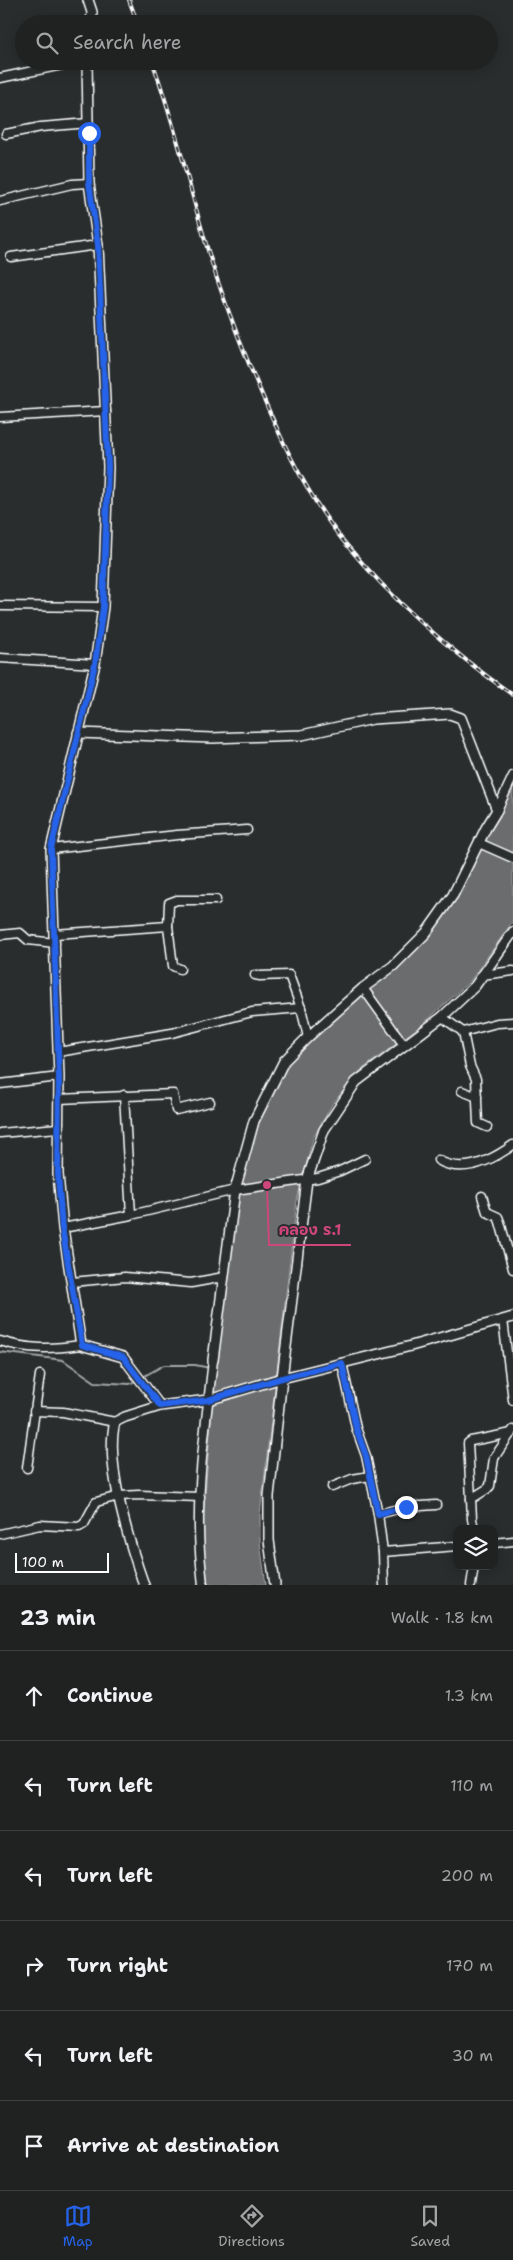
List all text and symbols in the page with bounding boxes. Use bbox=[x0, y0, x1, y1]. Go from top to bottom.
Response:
search box bbox=[15, 15, 498, 70]
icon: search bbox=[33, 29, 61, 57]
text: Search here bbox=[73, 30, 182, 55]
route start bbox=[78, 122, 101, 145]
callout: คลอง ร.1 bbox=[269, 1215, 351, 1245]
text: คลอง ร.1 bbox=[279, 1220, 342, 1240]
route end bbox=[395, 1496, 418, 1519]
map controls bbox=[453, 1525, 498, 1570]
button: layers bbox=[453, 1525, 498, 1570]
scale bar bbox=[15, 1550, 109, 1573]
text: 100 m bbox=[22, 1553, 64, 1571]
text: 23 min bbox=[20, 1604, 96, 1632]
text: Walk · 1.8 km bbox=[391, 1607, 493, 1628]
icon: ahead bbox=[20, 1682, 48, 1710]
text: Continue bbox=[67, 1683, 153, 1708]
text: 1.3 km bbox=[445, 1685, 493, 1706]
icon: left bbox=[20, 1772, 48, 1800]
text: Turn left bbox=[67, 1773, 153, 1798]
text: 110 m bbox=[450, 1775, 493, 1796]
icon: left bbox=[20, 1862, 48, 1890]
text: Turn left bbox=[67, 1863, 153, 1888]
text: 200 m bbox=[441, 1865, 493, 1886]
icon: right bbox=[20, 1952, 48, 1980]
text: Turn right bbox=[67, 1953, 168, 1978]
text: 170 m bbox=[446, 1955, 493, 1976]
icon: left bbox=[20, 2042, 48, 2070]
text: Turn left bbox=[67, 2043, 153, 2068]
text: 30 m bbox=[452, 2045, 493, 2066]
icon: arrive bbox=[20, 2132, 48, 2160]
text: Arrive at destination bbox=[67, 2133, 279, 2158]
tab: Map bbox=[63, 2202, 93, 2250]
tab: Directions bbox=[218, 2202, 285, 2250]
tab: Saved bbox=[411, 2202, 450, 2250]

